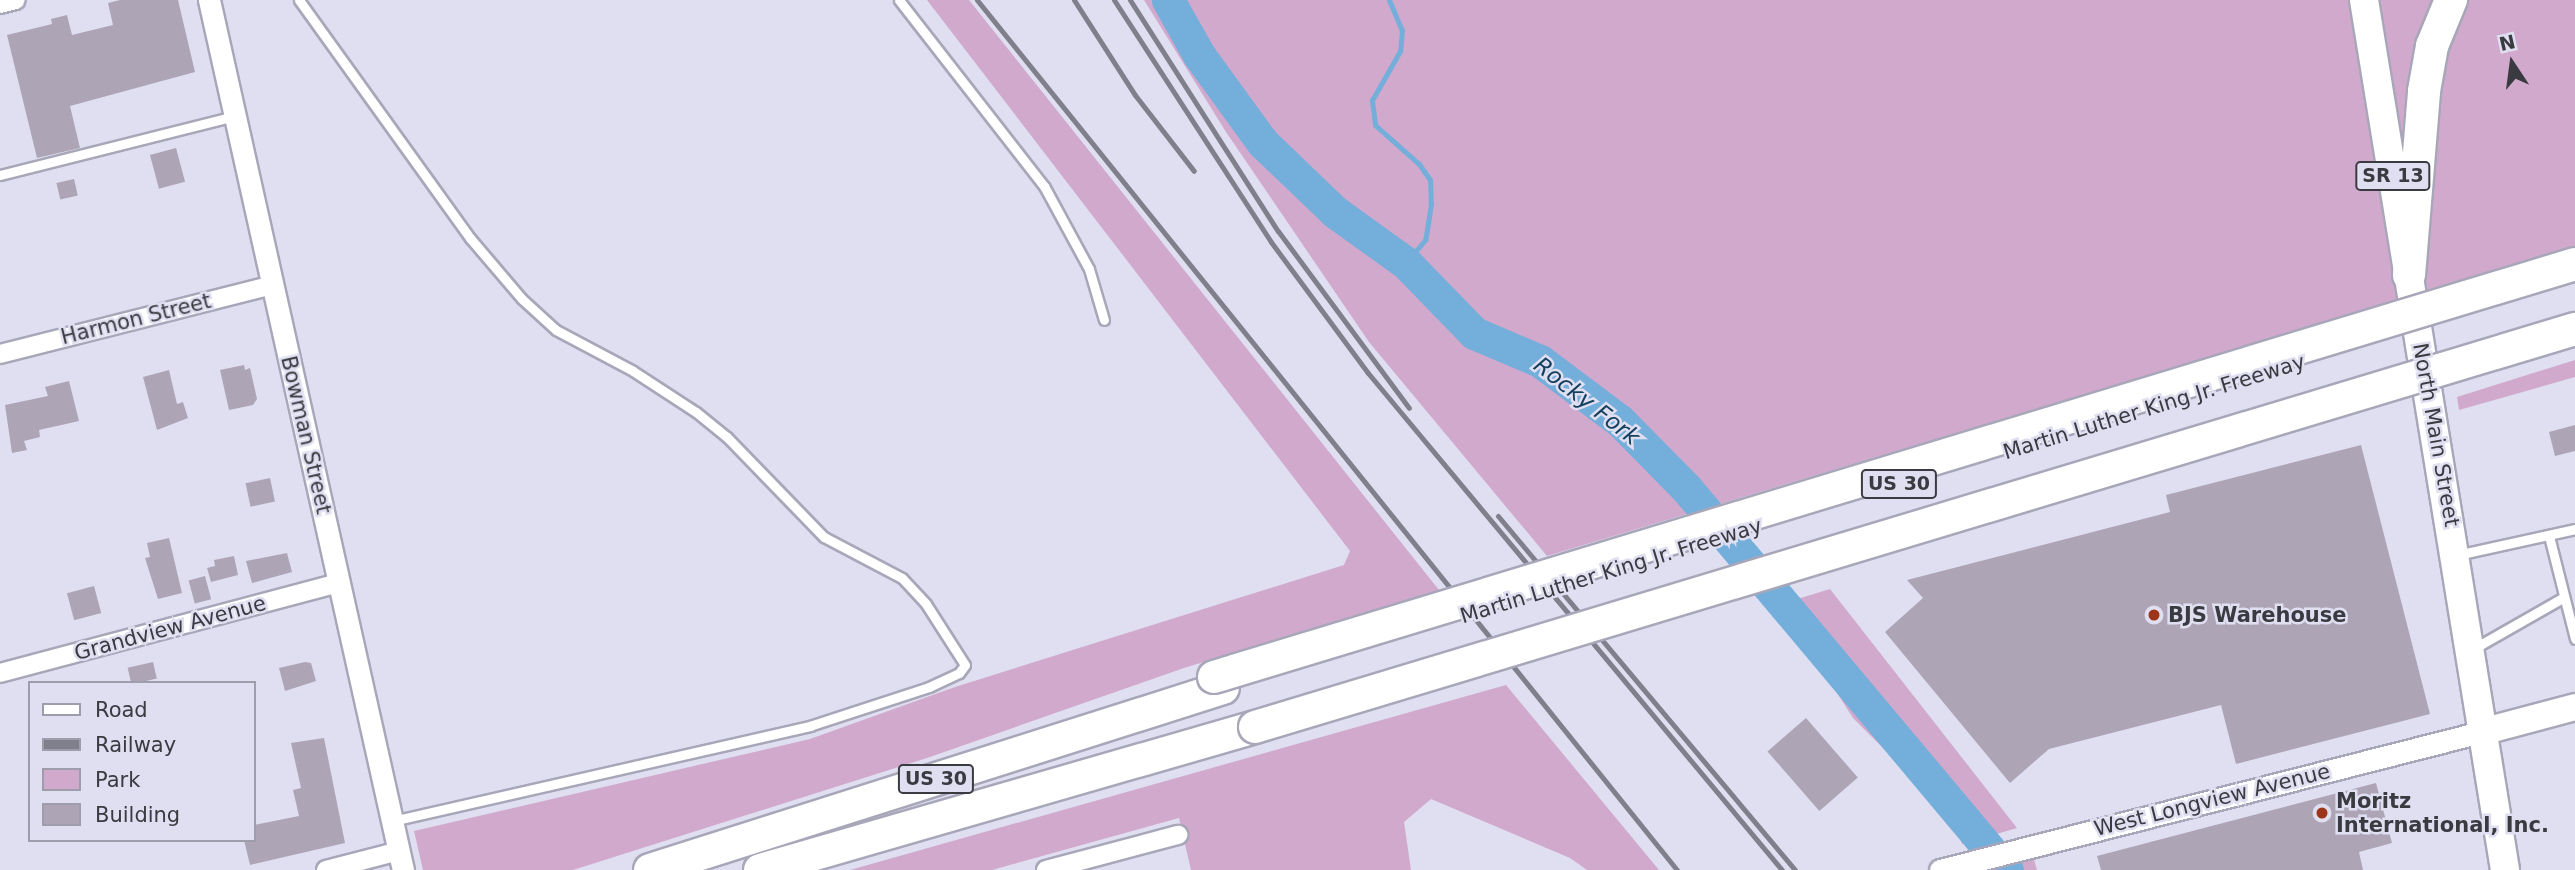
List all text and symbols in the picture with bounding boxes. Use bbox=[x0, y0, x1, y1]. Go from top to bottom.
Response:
north arrow bbox=[2477, 28, 2547, 98]
text: N bbox=[2497, 30, 2517, 55]
road number: SR 13 bbox=[2354, 160, 2432, 192]
street label: Harmon Street bbox=[58, 288, 214, 350]
street label: North Main Street bbox=[2407, 341, 2465, 529]
street label: Martin Luther King Jr. Freeway bbox=[2000, 349, 2308, 465]
water label: Rocky Fork bbox=[1528, 351, 1646, 451]
street label: Bowman Street bbox=[276, 353, 336, 517]
road number: US 30 bbox=[1860, 468, 1938, 499]
street label: Martin Luther King Jr. Freeway bbox=[1457, 513, 1765, 629]
street label: Grandview Avenue bbox=[71, 590, 269, 666]
place label: BJS Warehouse bbox=[2168, 602, 2347, 628]
marker: BJS Warehouse bbox=[2146, 607, 2162, 623]
legend bbox=[28, 681, 256, 842]
text: Road bbox=[95, 698, 148, 722]
text: Railway bbox=[95, 733, 176, 757]
street label: West Longview Avenue bbox=[2091, 758, 2333, 842]
road number: US 30 bbox=[898, 764, 974, 794]
text: Park bbox=[95, 768, 140, 792]
place label: Moritz International, Inc. bbox=[2336, 788, 2549, 838]
text: Building bbox=[95, 803, 180, 827]
marker: Moritz International, Inc. bbox=[2314, 805, 2330, 821]

